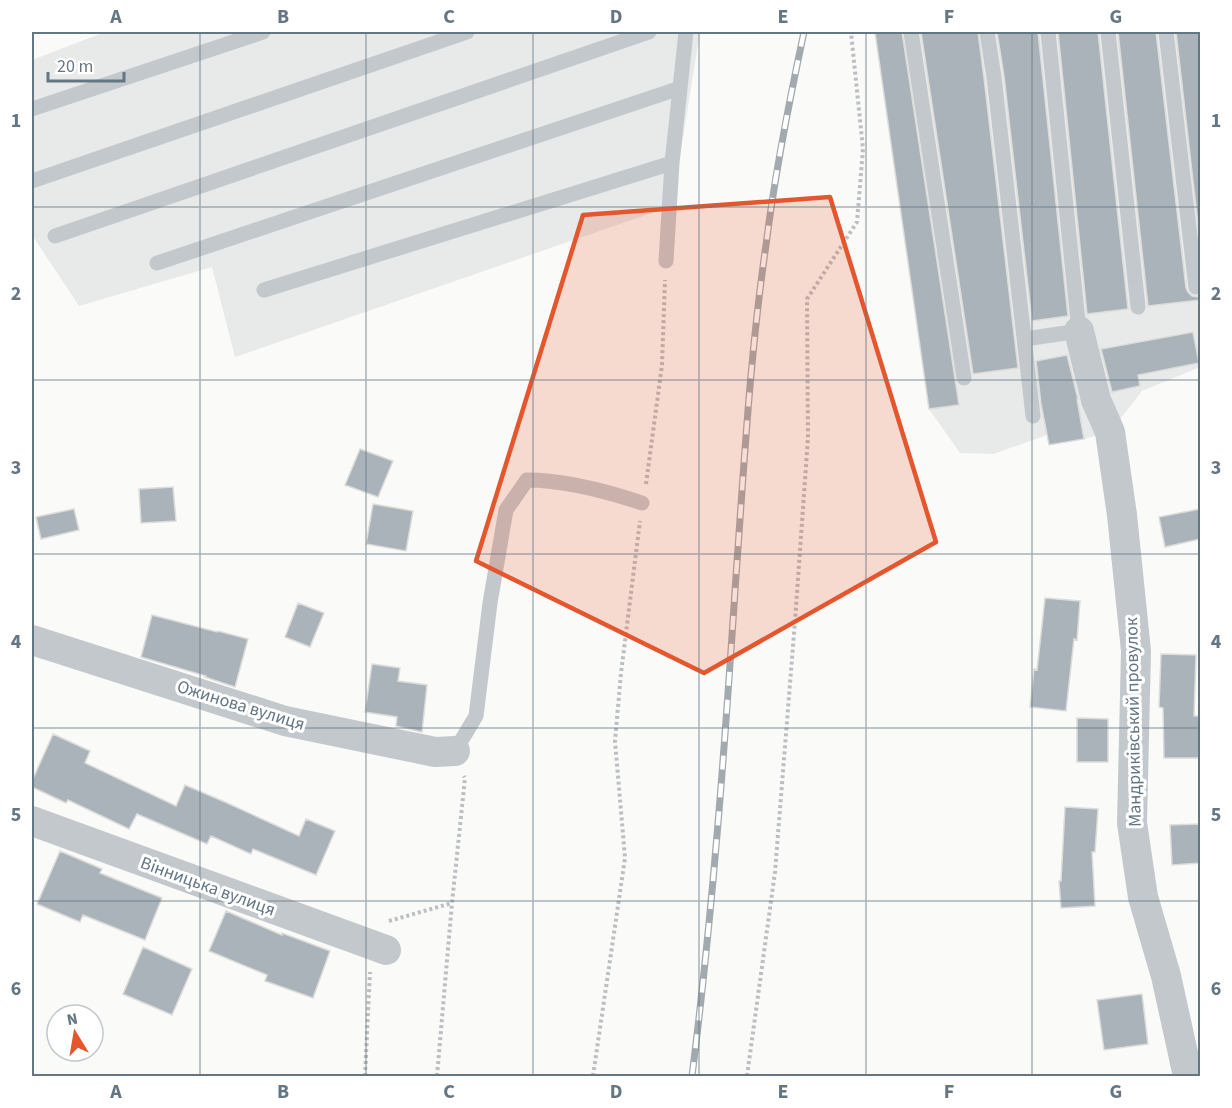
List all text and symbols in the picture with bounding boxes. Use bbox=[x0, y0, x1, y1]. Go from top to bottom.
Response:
text: A bbox=[109, 3, 122, 31]
text: B bbox=[277, 3, 289, 31]
text: C bbox=[443, 3, 455, 31]
text: D bbox=[610, 3, 622, 31]
text: E bbox=[778, 3, 788, 31]
text: F bbox=[944, 3, 954, 31]
text: G bbox=[1110, 3, 1122, 31]
scale bar bbox=[48, 45, 124, 83]
text: 20 m bbox=[57, 54, 93, 79]
text: 1 bbox=[11, 107, 21, 135]
text: 1 bbox=[1211, 107, 1221, 135]
text: 2 bbox=[11, 280, 21, 308]
text: 2 bbox=[1211, 280, 1221, 308]
text: 3 bbox=[11, 454, 21, 482]
text: 3 bbox=[1211, 454, 1221, 482]
street label: Мандриківський провулок bbox=[1119, 617, 1148, 827]
text: 4 bbox=[11, 628, 22, 656]
text: 4 bbox=[1211, 628, 1222, 656]
street label: Ожинова вулиця bbox=[174, 674, 308, 737]
text: 5 bbox=[11, 801, 21, 829]
text: 5 bbox=[1211, 801, 1221, 829]
street label: Вінницька вулиця bbox=[137, 850, 279, 923]
text: 6 bbox=[11, 975, 21, 1003]
text: 6 bbox=[1211, 975, 1221, 1003]
north arrow bbox=[45, 1003, 105, 1063]
text: N bbox=[65, 1007, 80, 1031]
text: A bbox=[109, 1078, 122, 1106]
text: B bbox=[277, 1078, 289, 1106]
text: C bbox=[443, 1078, 455, 1106]
text: D bbox=[610, 1078, 622, 1106]
text: E bbox=[778, 1078, 788, 1106]
text: F bbox=[944, 1078, 954, 1106]
text: G bbox=[1110, 1078, 1122, 1106]

